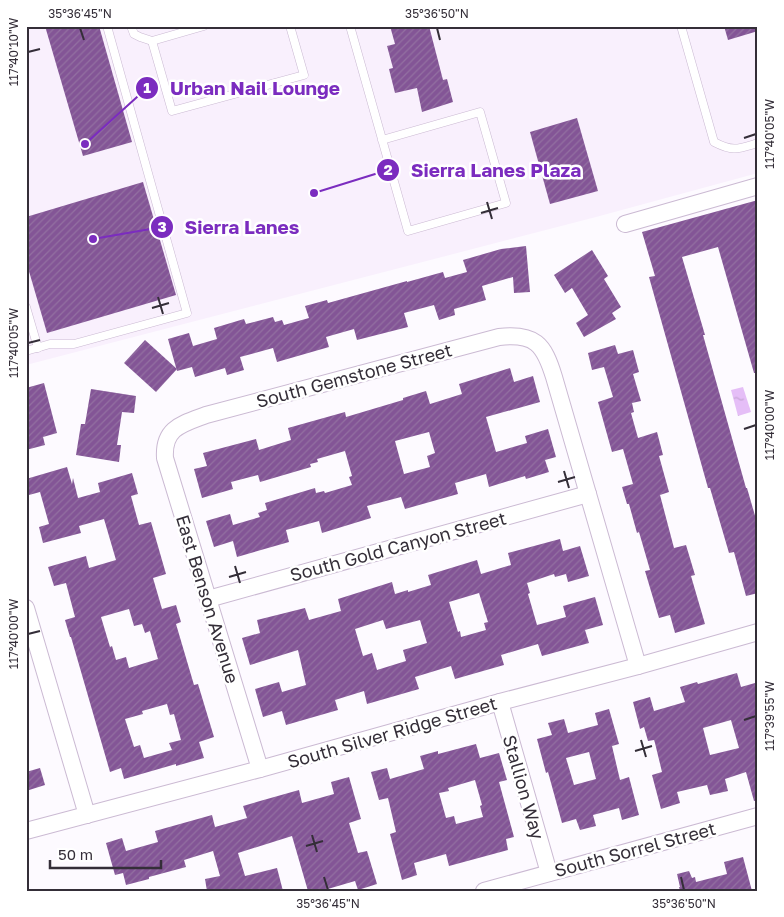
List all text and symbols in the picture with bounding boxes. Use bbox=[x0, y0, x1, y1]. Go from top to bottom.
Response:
text: 35°36'45"N bbox=[48, 6, 112, 21]
text: 35°36'50"N bbox=[405, 6, 469, 21]
text: 117°40'10"W bbox=[6, 17, 21, 86]
callout: Urban Nail Lounge bbox=[135, 71, 350, 105]
text: Urban Nail Lounge bbox=[170, 76, 340, 99]
text: 1 bbox=[143, 78, 151, 96]
text: 117°40'05"W bbox=[762, 99, 777, 169]
callout: Sierra Lanes Plaza bbox=[376, 153, 591, 187]
text: Sierra Lanes Plaza bbox=[411, 158, 581, 181]
text: 2 bbox=[383, 160, 393, 178]
callout: Sierra Lanes bbox=[149, 210, 309, 244]
text: Sierra Lanes bbox=[185, 215, 300, 238]
text: 3 bbox=[157, 217, 167, 235]
text: 117°40'05"W bbox=[6, 308, 21, 378]
street label: South Gemstone Street bbox=[254, 338, 454, 412]
text: 117°40'00"W bbox=[762, 389, 777, 460]
street label: South Gold Canyon Street bbox=[287, 507, 509, 585]
street label: East Benson Avenue bbox=[172, 512, 244, 686]
text: 117°40'00"W bbox=[6, 598, 21, 669]
text: 117°39'55"W bbox=[762, 681, 777, 751]
street label: South Silver Ridge Street bbox=[285, 692, 499, 772]
street label: Stallion Way bbox=[499, 732, 549, 842]
street label: South Sorrel Street bbox=[552, 817, 718, 881]
scale bar bbox=[50, 837, 161, 869]
text: 50 m bbox=[58, 845, 93, 863]
text: 35°36'45"N bbox=[296, 896, 360, 911]
text: 35°36'50"N bbox=[652, 896, 716, 911]

